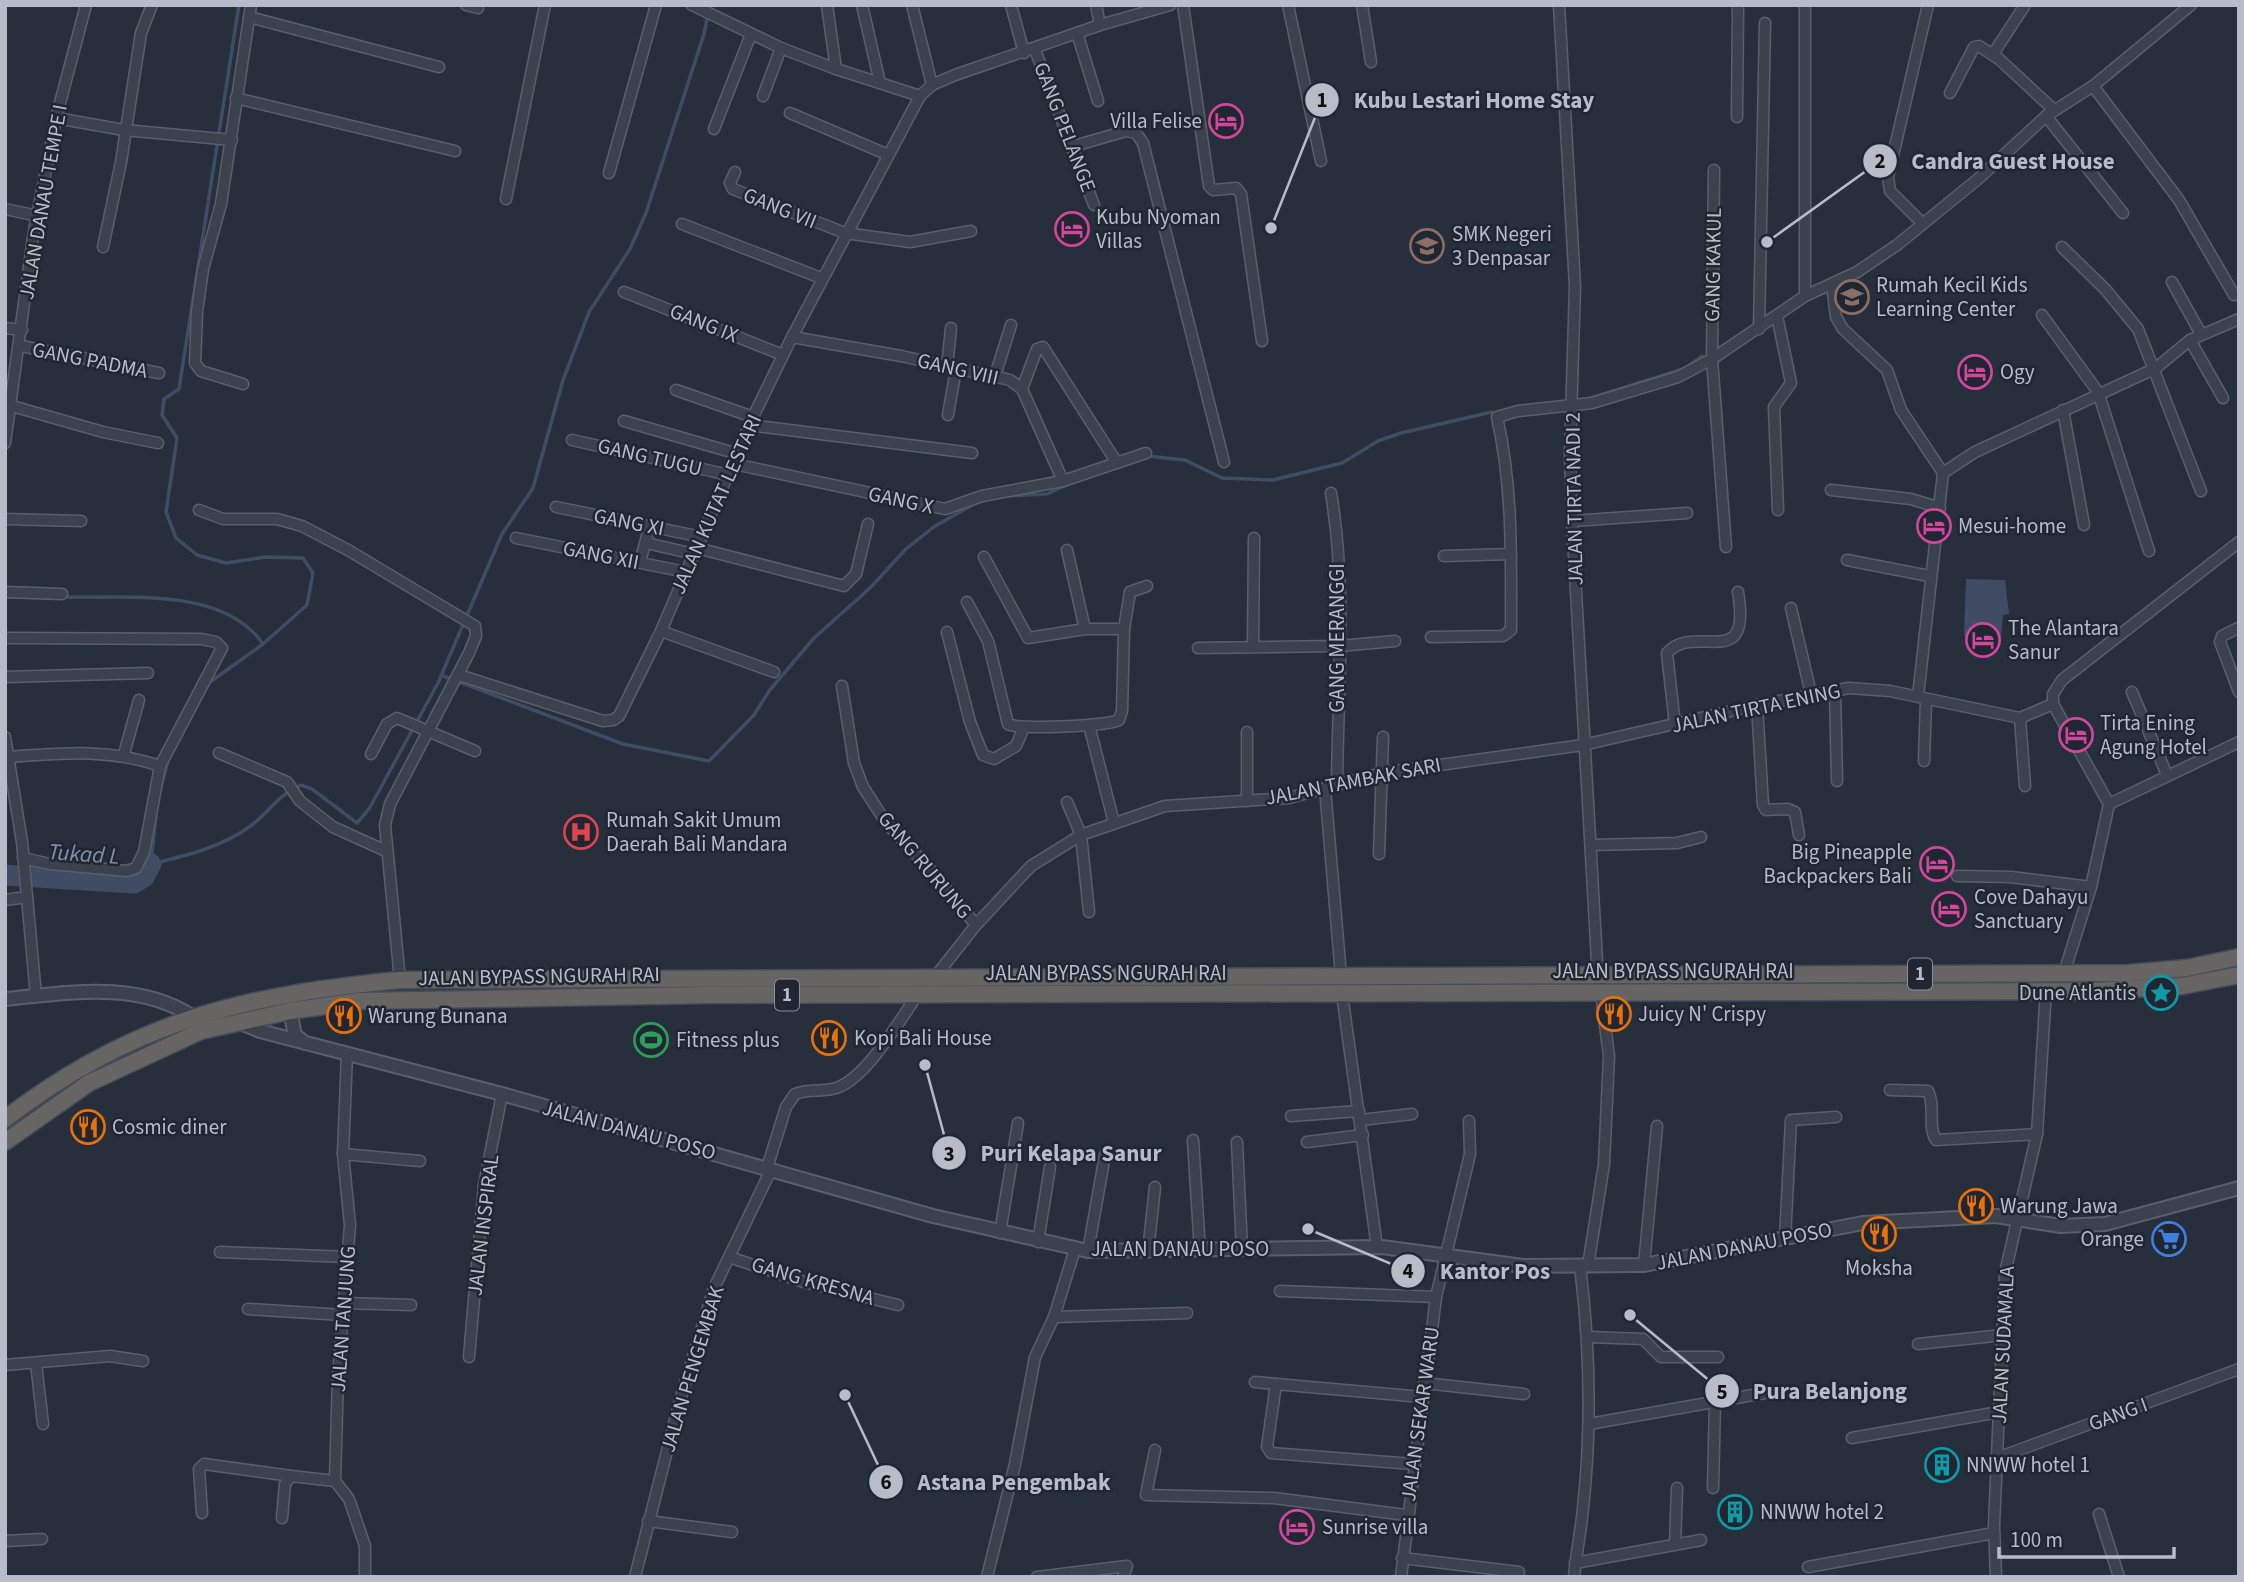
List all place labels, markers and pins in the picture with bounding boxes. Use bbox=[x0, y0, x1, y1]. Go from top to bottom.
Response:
callout: Kubu Lestari Home Stay bbox=[1305, 78, 1608, 122]
hotel icon: Villa Felise bbox=[1207, 102, 1245, 140]
place label: Villa Felise bbox=[1110, 106, 1202, 136]
callout: Candra Guest House bbox=[1862, 139, 2129, 183]
place label: Kubu Nyoman Villas bbox=[1096, 202, 1221, 256]
hotel icon: Kubu Nyoman Villas bbox=[1053, 210, 1091, 248]
place label: SMK Negeri 3 Denpasar bbox=[1452, 219, 1552, 273]
school or university icon: SMK Negeri 3 Denpasar bbox=[1408, 227, 1446, 265]
place label: Rumah Kecil Kids Learning Center bbox=[1876, 270, 2028, 324]
school or university icon: Rumah Kecil Kids Learning Center bbox=[1833, 278, 1871, 316]
hotel icon: Ogy bbox=[1956, 353, 1994, 391]
place label: Ogy bbox=[2000, 357, 2035, 387]
hotel icon: Mesui-home bbox=[1915, 507, 1953, 545]
place label: Mesui-home bbox=[1958, 511, 2066, 541]
place label: The Alantara Sanur bbox=[2008, 613, 2119, 667]
hotel icon: The Alantara Sanur bbox=[1964, 621, 2002, 659]
place label: Tirta Ening Agung Hotel bbox=[2100, 708, 2207, 762]
hotel icon: Tirta Ening Agung Hotel bbox=[2057, 716, 2095, 754]
place label: Rumah Sakit Umum Daerah Bali Mandara bbox=[606, 805, 788, 859]
hospital icon: Rumah Sakit Umum Daerah Bali Mandara bbox=[562, 813, 600, 851]
place label: Big Pineapple Backpackers Bali bbox=[1763, 837, 1912, 891]
hotel icon: Big Pineapple Backpackers Bali bbox=[1918, 845, 1956, 883]
place label: Cove Dahayu Sanctuary bbox=[1974, 882, 2088, 936]
hotel icon: Cove Dahayu Sanctuary bbox=[1930, 890, 1968, 928]
place icon: Dune Atlantis bbox=[2142, 974, 2180, 1012]
place label: Dune Atlantis bbox=[2019, 978, 2136, 1008]
restaurant icon: Juicy N' Crispy bbox=[1595, 995, 1633, 1033]
restaurant icon: Warung Bunana bbox=[325, 997, 363, 1035]
place label: Juicy N' Crispy bbox=[1638, 999, 1766, 1029]
place label: Warung Bunana bbox=[368, 1001, 508, 1031]
restaurant icon: Kopi Bali House bbox=[810, 1019, 848, 1057]
sports icon: Fitness plus bbox=[632, 1021, 670, 1059]
place label: Kopi Bali House bbox=[854, 1023, 992, 1053]
place label: Fitness plus bbox=[676, 1025, 780, 1055]
restaurant icon: Cosmic diner bbox=[69, 1108, 107, 1146]
place label: Cosmic diner bbox=[112, 1112, 227, 1142]
callout: Puri Kelapa Sanur bbox=[932, 1131, 1176, 1175]
restaurant icon: Warung Jawa bbox=[1957, 1187, 1995, 1225]
place label: Warung Jawa bbox=[2000, 1191, 2118, 1221]
restaurant icon: Moksha bbox=[1860, 1215, 1898, 1253]
supermarket icon: Orange bbox=[2150, 1220, 2188, 1258]
place label: Orange bbox=[2080, 1224, 2144, 1254]
callout: Kantor Pos bbox=[1390, 1249, 1564, 1293]
place label: Moksha bbox=[1845, 1253, 1913, 1283]
callout: Pura Belanjong bbox=[1704, 1369, 1921, 1413]
building icon: NNWW hotel 1 bbox=[1923, 1446, 1961, 1484]
place label: NNWW hotel 1 bbox=[1966, 1450, 2090, 1480]
callout: Astana Pengembak bbox=[869, 1460, 1125, 1504]
building icon: NNWW hotel 2 bbox=[1716, 1493, 1754, 1531]
place label: NNWW hotel 2 bbox=[1760, 1497, 1884, 1527]
hotel icon: Sunrise villa bbox=[1278, 1508, 1316, 1546]
place label: Sunrise villa bbox=[1322, 1512, 1428, 1542]

